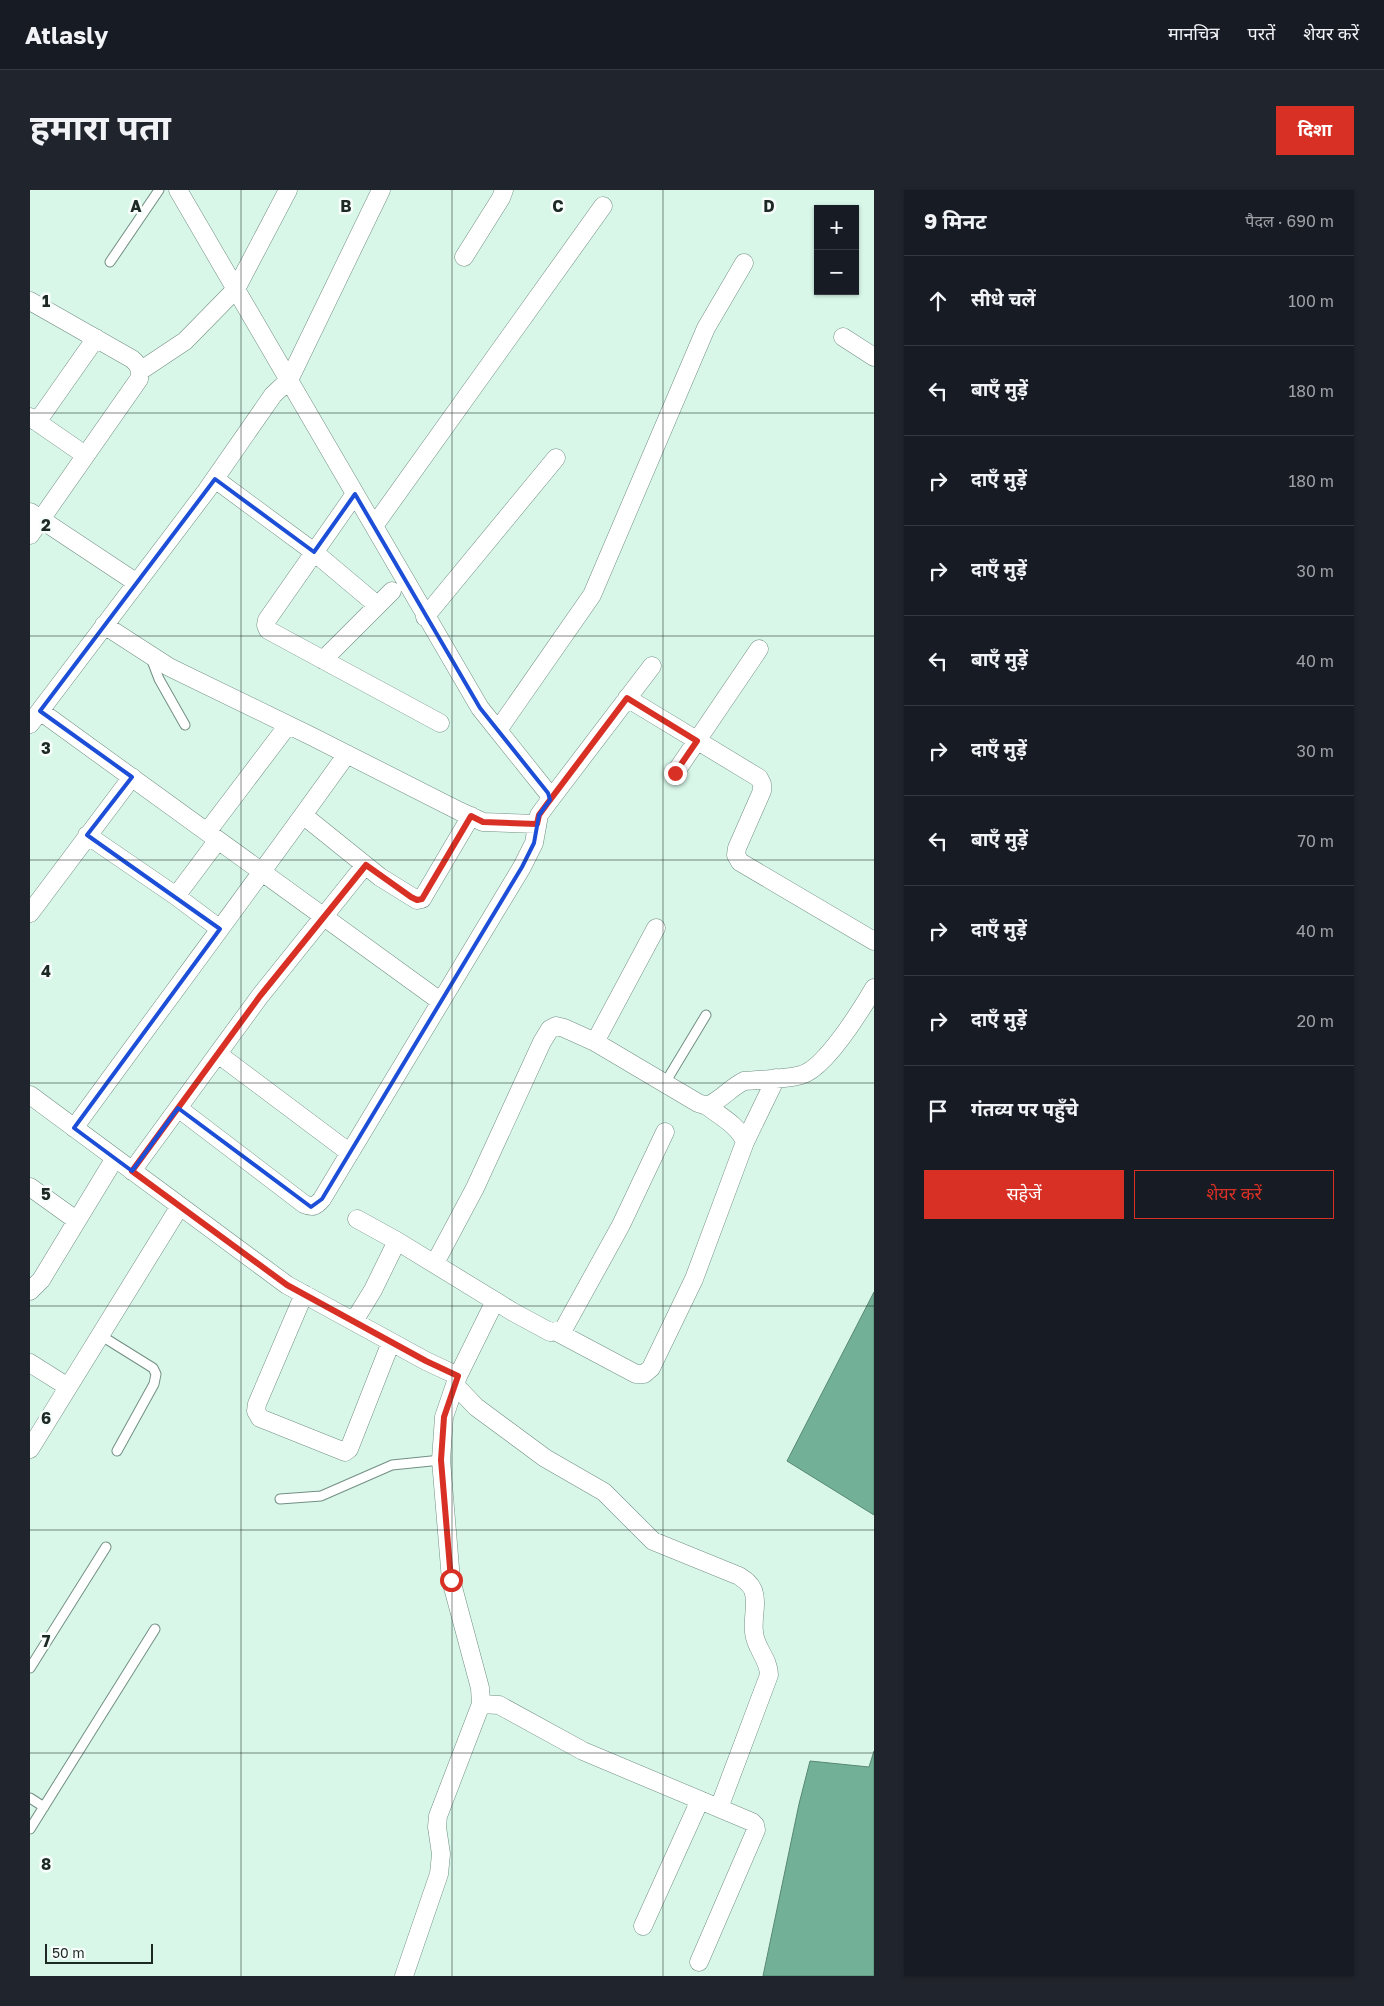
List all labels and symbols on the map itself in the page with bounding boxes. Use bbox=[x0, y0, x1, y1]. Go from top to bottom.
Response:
text: A bbox=[130, 196, 142, 216]
text: B bbox=[340, 196, 352, 216]
text: C bbox=[552, 196, 564, 216]
text: D bbox=[763, 196, 775, 216]
text: 1 bbox=[42, 291, 50, 311]
text: 2 bbox=[41, 515, 51, 535]
text: 3 bbox=[41, 738, 51, 758]
route end bbox=[664, 762, 687, 785]
text: 4 bbox=[41, 961, 51, 981]
text: 5 bbox=[41, 1184, 51, 1204]
text: 6 bbox=[41, 1408, 51, 1428]
route start bbox=[440, 1569, 463, 1592]
text: 7 bbox=[42, 1631, 51, 1651]
text: 8 bbox=[41, 1854, 51, 1874]
scale bar bbox=[45, 1941, 152, 1964]

